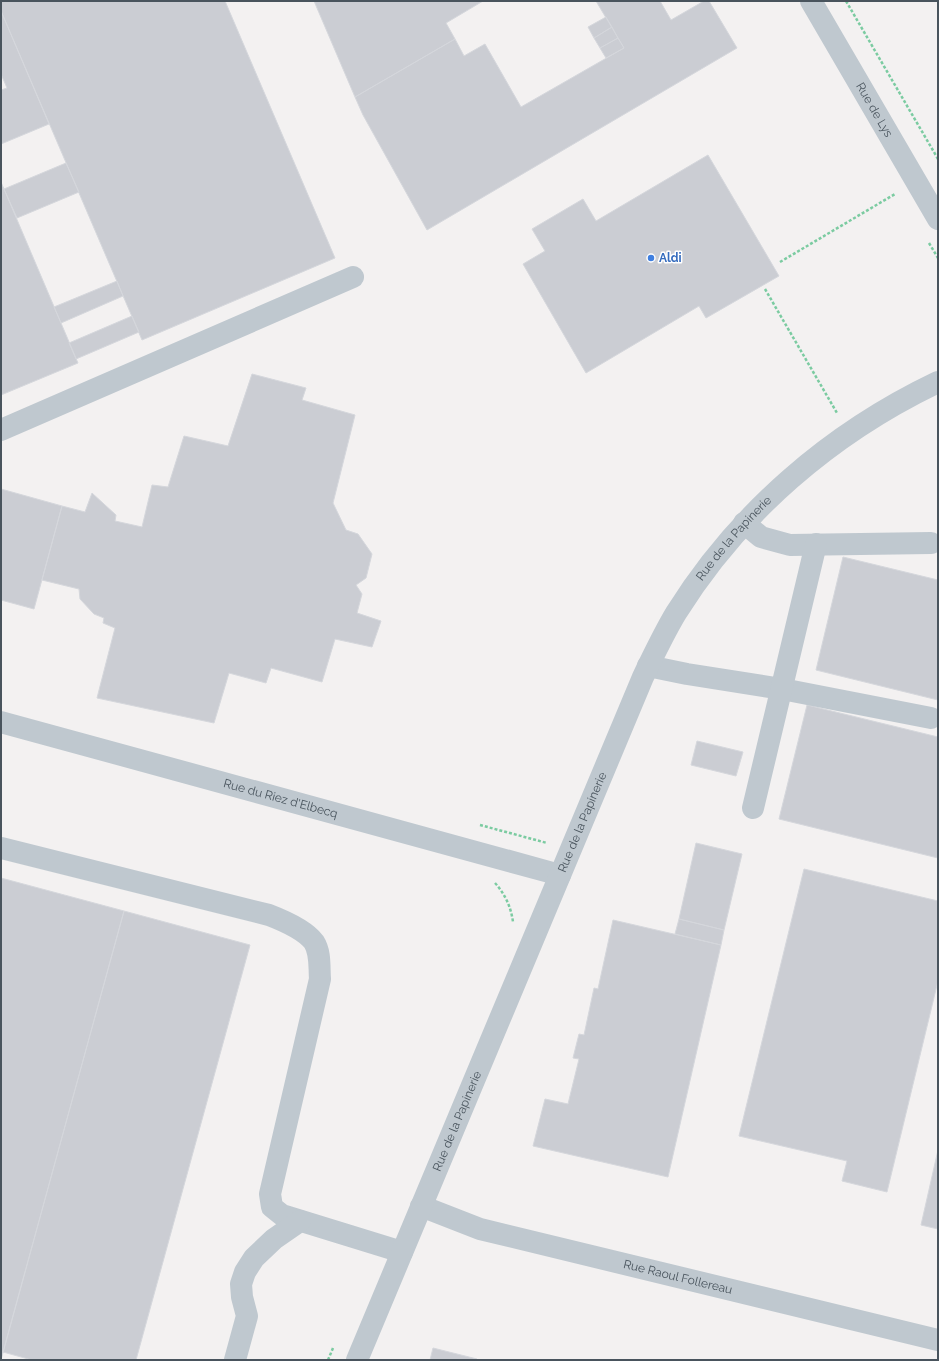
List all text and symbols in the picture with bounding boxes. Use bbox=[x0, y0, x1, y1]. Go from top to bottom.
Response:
street label: Rue de Lys bbox=[853, 80, 896, 140]
place label: Aldi bbox=[659, 251, 682, 265]
marker: Aldi bbox=[646, 253, 656, 263]
street label: Rue de la Papinerie bbox=[693, 493, 774, 583]
street label: Rue de la Papinerie bbox=[555, 770, 609, 874]
street label: Rue du Riez d'Elbecq bbox=[222, 776, 339, 821]
street label: Rue de la Papinerie bbox=[430, 1069, 484, 1173]
street label: Rue Raoul Follereau bbox=[622, 1257, 734, 1297]

